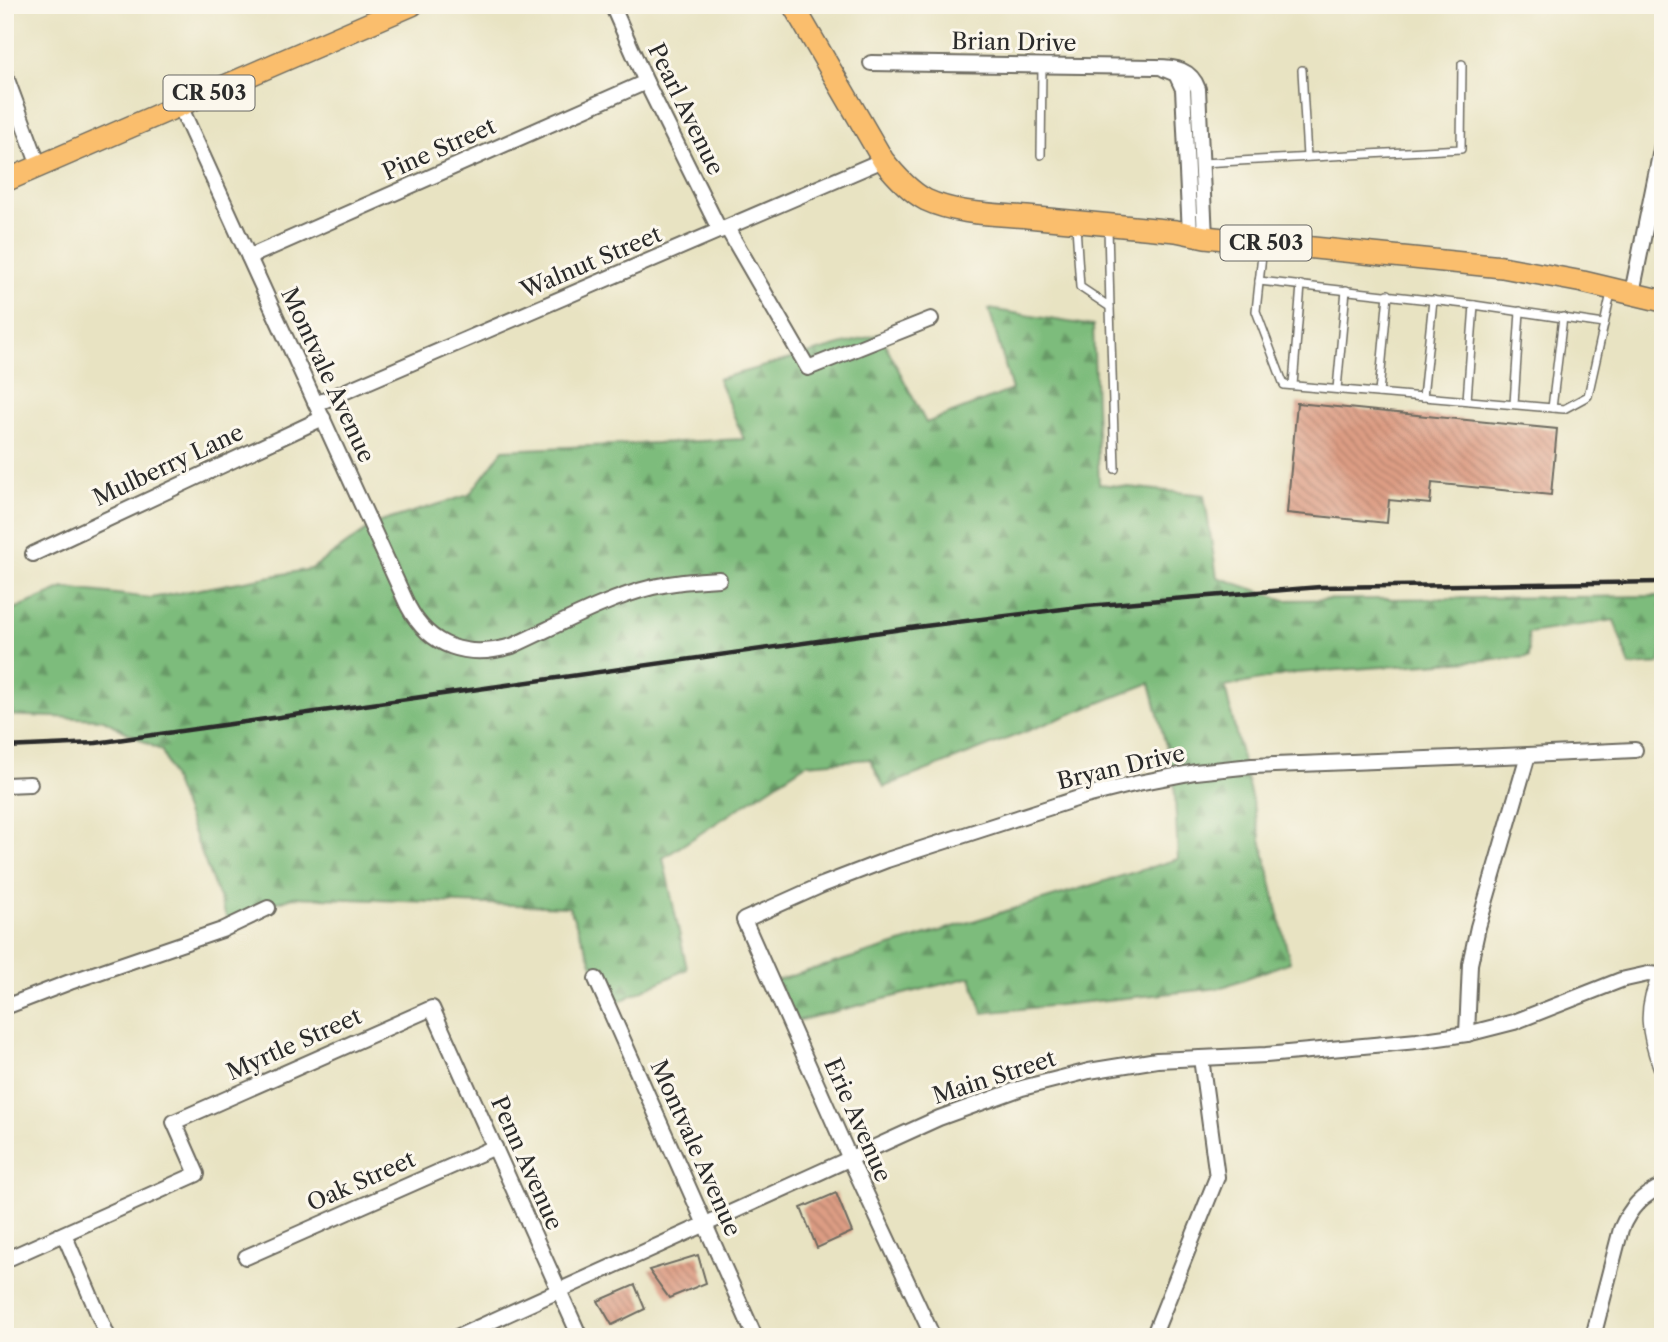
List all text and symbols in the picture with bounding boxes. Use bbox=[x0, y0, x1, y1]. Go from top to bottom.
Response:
street label: Brian Drive bbox=[951, 27, 1077, 57]
street label: Pearl Avenue bbox=[642, 39, 730, 179]
road number: CR 503 bbox=[164, 76, 255, 110]
street label: Pine Street bbox=[378, 112, 500, 186]
street label: Walnut Street bbox=[516, 220, 666, 305]
road number: CR 503 bbox=[1220, 226, 1312, 260]
street label: Montvale Avenue bbox=[275, 283, 381, 467]
street label: Mulberry Lane bbox=[88, 418, 248, 512]
street label: Bryan Drive bbox=[1054, 739, 1188, 795]
street label: Myrtle Street bbox=[222, 1002, 366, 1086]
street label: Main Street bbox=[929, 1044, 1059, 1110]
street label: Erie Avenue bbox=[818, 1054, 898, 1186]
street label: Montvale Avenue bbox=[645, 1056, 747, 1240]
street label: Penn Avenue bbox=[485, 1092, 569, 1234]
street label: Oak Street bbox=[303, 1145, 419, 1217]

